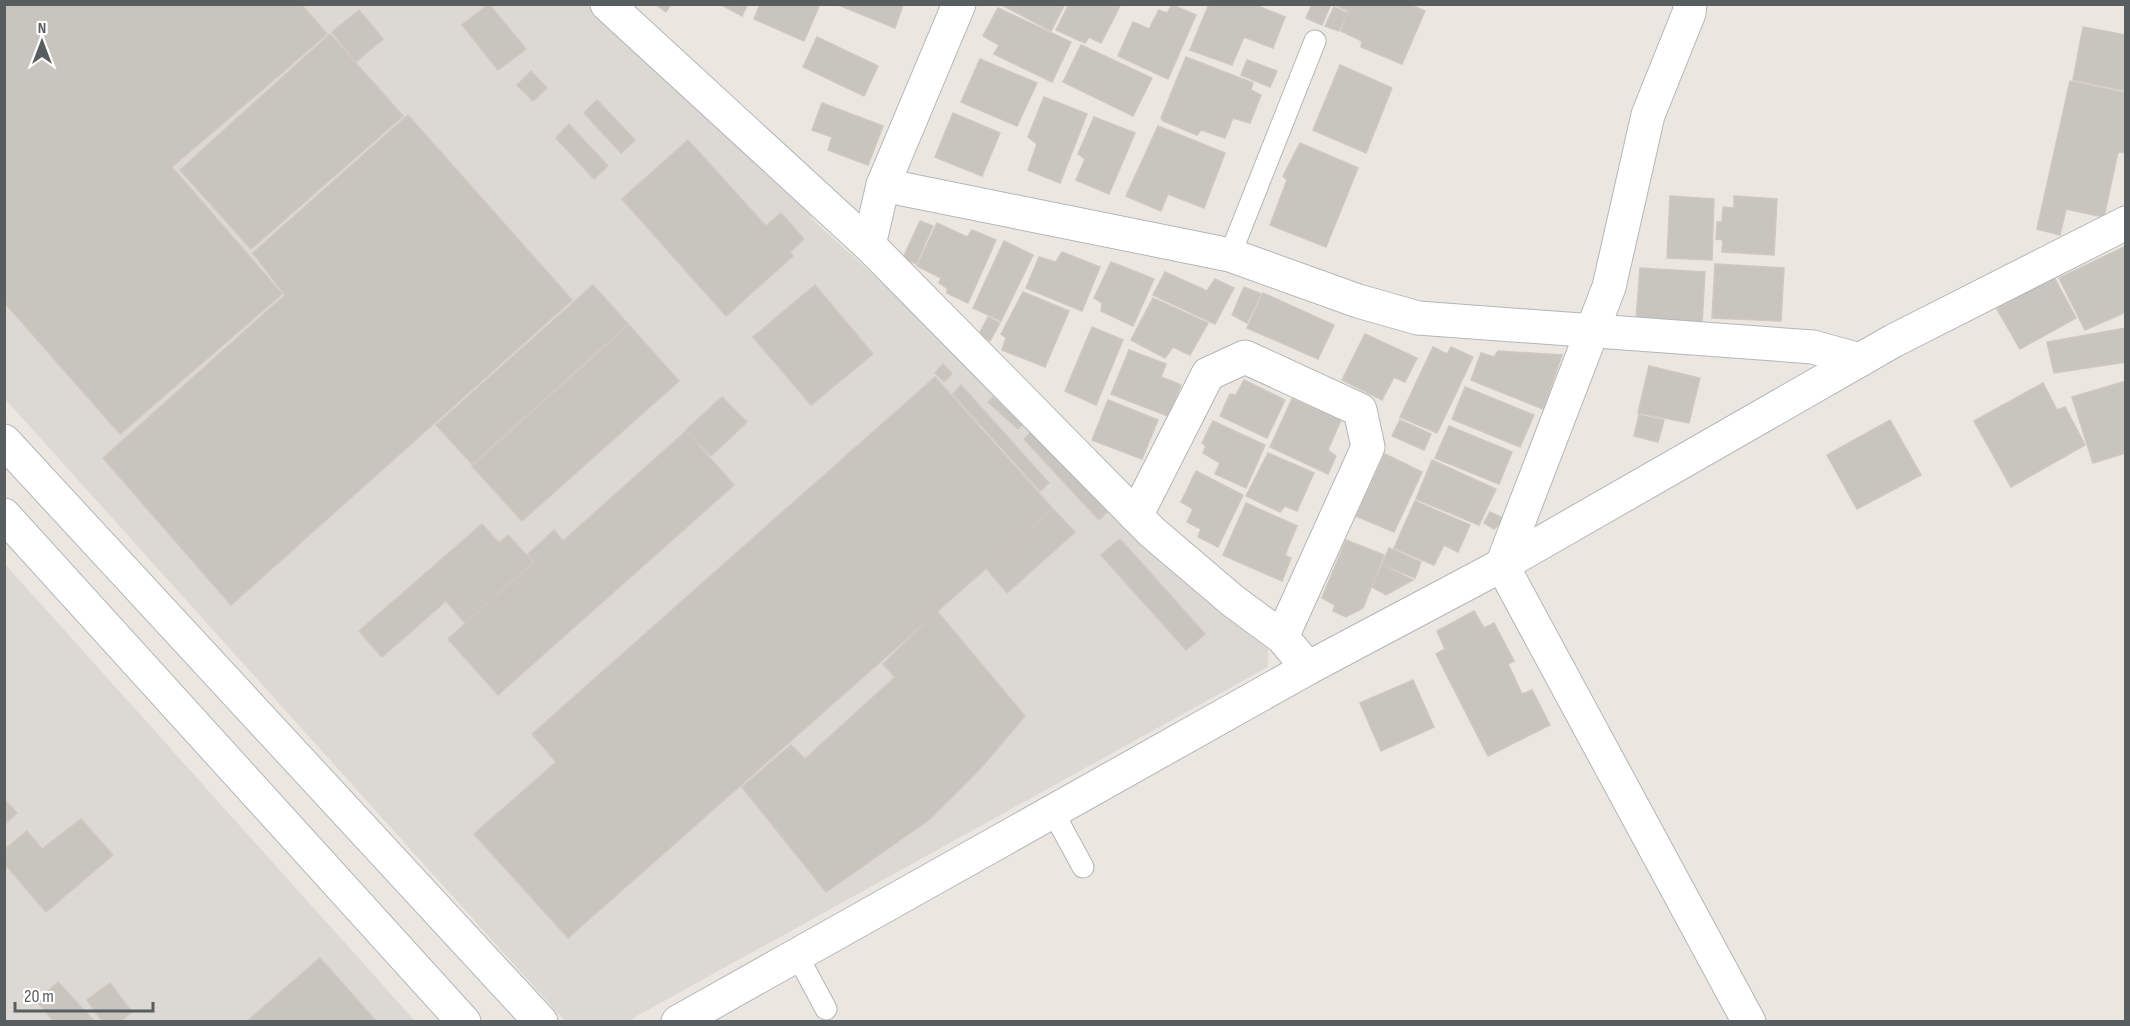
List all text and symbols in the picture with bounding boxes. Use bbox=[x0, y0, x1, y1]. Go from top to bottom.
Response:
north arrow bbox=[12, 12, 72, 72]
text: N bbox=[38, 19, 46, 38]
scale bar bbox=[15, 975, 153, 1013]
text: 20 m bbox=[24, 986, 54, 1007]

